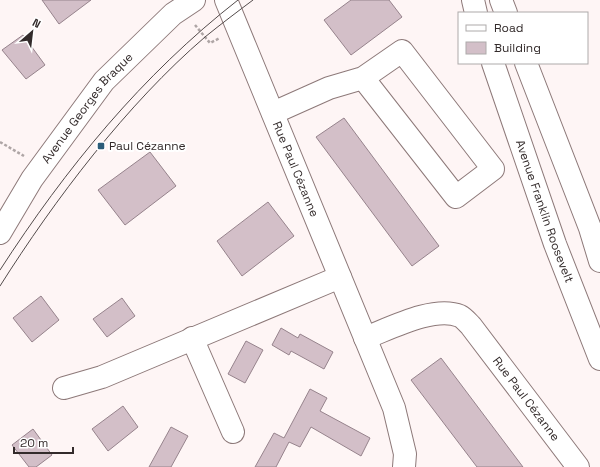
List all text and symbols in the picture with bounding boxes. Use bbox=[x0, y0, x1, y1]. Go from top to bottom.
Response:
north arrow bbox=[12, 12, 52, 52]
legend bbox=[458, 12, 588, 64]
text: N bbox=[30, 15, 43, 31]
text: Road bbox=[494, 20, 523, 36]
text: Building bbox=[494, 40, 541, 56]
street label: Avenue Georges Braque bbox=[38, 49, 136, 167]
street label: Rue Paul Cézanne bbox=[269, 119, 322, 219]
place label: Paul Cézanne bbox=[109, 138, 186, 154]
street label: Avenue Franklin Roosevelt bbox=[512, 138, 577, 285]
marker: Paul Cézanne bbox=[96, 141, 106, 151]
street label: Rue Paul Cézanne bbox=[489, 353, 563, 444]
scale bar bbox=[14, 429, 73, 455]
text: 20 m bbox=[20, 435, 48, 451]

